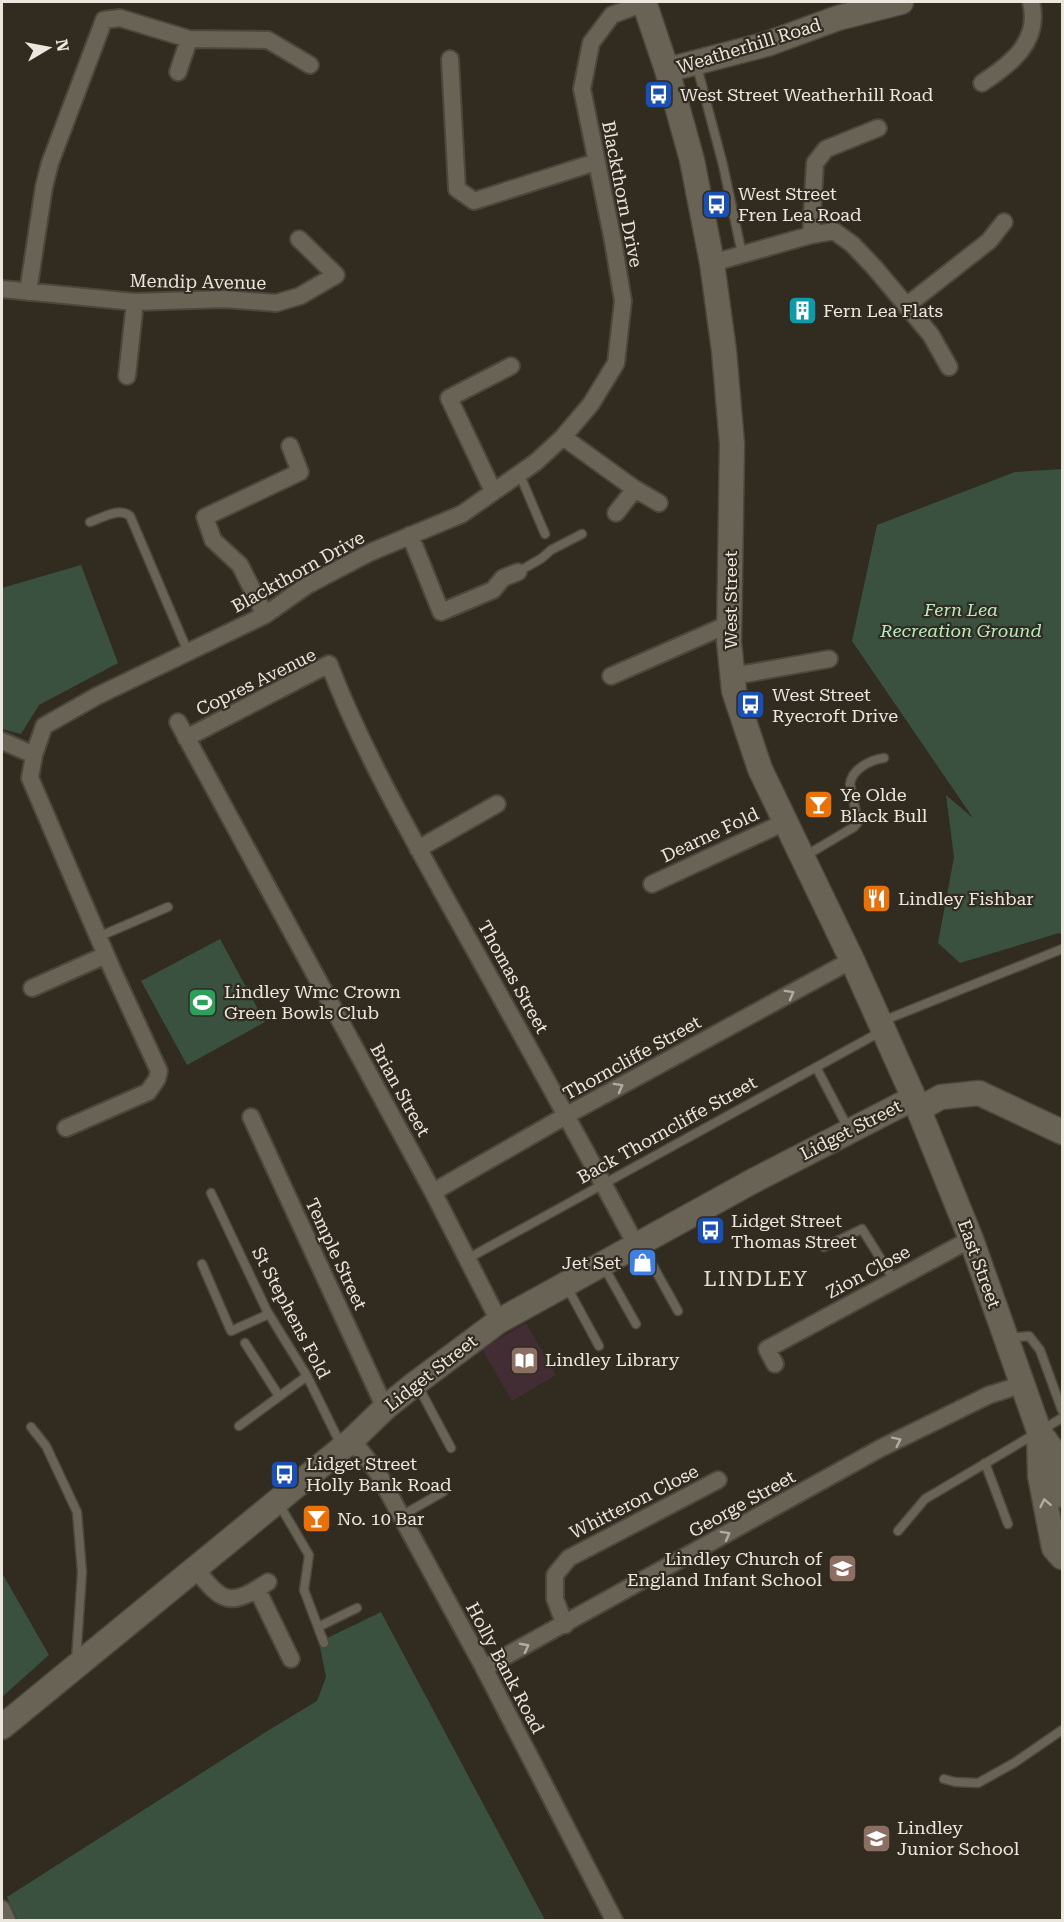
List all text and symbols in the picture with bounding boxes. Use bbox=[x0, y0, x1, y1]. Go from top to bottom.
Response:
street label: Weatherhill Road bbox=[674, 13, 824, 77]
north arrow bbox=[18, 18, 78, 78]
text: N bbox=[52, 38, 73, 53]
bus stop icon: West Street Weatherhill Road bbox=[643, 79, 675, 111]
place label: West Street Weatherhill Road bbox=[680, 84, 934, 105]
street label: Blackthorn Drive bbox=[598, 119, 647, 269]
place label: West Street Fren Lea Road bbox=[738, 183, 862, 225]
bus stop icon: West Street Fren Lea Road bbox=[701, 188, 733, 220]
street label: Mendip Avenue bbox=[130, 270, 267, 293]
building icon: Fern Lea Flats bbox=[786, 295, 818, 327]
place label: Fern Lea Flats bbox=[823, 300, 943, 321]
street label: Blackthorn Drive bbox=[228, 526, 368, 617]
street label: West Street bbox=[720, 550, 741, 649]
park label: Fern Lea Recreation Ground bbox=[879, 599, 1042, 641]
street label: Copres Avenue bbox=[193, 643, 319, 720]
place label: West Street Ryecroft Drive bbox=[772, 684, 898, 726]
bus stop icon: West Street Ryecroft Drive bbox=[735, 689, 767, 721]
place label: Ye Olde Black Bull bbox=[840, 784, 928, 826]
bar icon: Ye Olde Black Bull bbox=[803, 789, 835, 821]
street label: Dearne Fold bbox=[658, 803, 762, 866]
restaurant icon: Lindley Fishbar bbox=[861, 883, 893, 915]
place label: Lindley Fishbar bbox=[898, 888, 1034, 909]
street label: Thomas Street bbox=[474, 917, 553, 1037]
place label: Lindley Wmc Crown Green Bowls Club bbox=[224, 981, 401, 1023]
sports icon: Lindley Wmc Crown Green Bowls Club bbox=[187, 986, 219, 1018]
one-way arrow bbox=[783, 990, 794, 1001]
street label: Thorncliffe Street bbox=[559, 1011, 705, 1104]
street label: Brian Street bbox=[366, 1040, 435, 1140]
street label: Back Thorncliffe Street bbox=[573, 1071, 760, 1188]
one-way arrow bbox=[612, 1083, 623, 1094]
street label: Lidget Street bbox=[797, 1095, 905, 1164]
street label: Temple Street bbox=[301, 1195, 372, 1313]
place label: Lidget Street Thomas Street bbox=[731, 1210, 857, 1252]
bus stop icon: Lidget Street Thomas Street bbox=[694, 1215, 726, 1247]
street label: East Street bbox=[954, 1217, 1005, 1311]
street label: Zion Close bbox=[822, 1241, 913, 1302]
street label: St Stephens Fold bbox=[248, 1243, 335, 1383]
shop icon: Jet Set bbox=[626, 1247, 658, 1279]
place label: Jet Set bbox=[562, 1252, 621, 1273]
district label: LINDLEY bbox=[704, 1267, 809, 1291]
street label: Lidget Street bbox=[380, 1330, 481, 1415]
library icon: Lindley Library bbox=[508, 1344, 540, 1376]
place label: Lindley Library bbox=[545, 1349, 680, 1370]
one-way arrow bbox=[890, 1436, 901, 1448]
place label: Lidget Street Holly Bank Road bbox=[306, 1453, 452, 1495]
bus stop icon: Lidget Street Holly Bank Road bbox=[269, 1458, 301, 1490]
street label: Whitteron Close bbox=[566, 1460, 702, 1543]
street label: George Street bbox=[685, 1466, 799, 1541]
one-way arrow bbox=[1039, 1498, 1052, 1508]
bar icon: No. 10 Bar bbox=[300, 1503, 332, 1535]
place label: No. 10 Bar bbox=[337, 1508, 424, 1529]
one-way arrow bbox=[720, 1531, 730, 1542]
place label: Lindley Church of England Infant School bbox=[627, 1548, 823, 1590]
school or university icon: Lindley Church of England Infant School bbox=[827, 1553, 859, 1585]
street label: Holly Bank Road bbox=[462, 1599, 549, 1737]
one-way arrow bbox=[518, 1643, 529, 1654]
place label: Lindley Junior School bbox=[897, 1817, 1020, 1859]
school or university icon: Lindley Junior School bbox=[860, 1822, 892, 1854]

